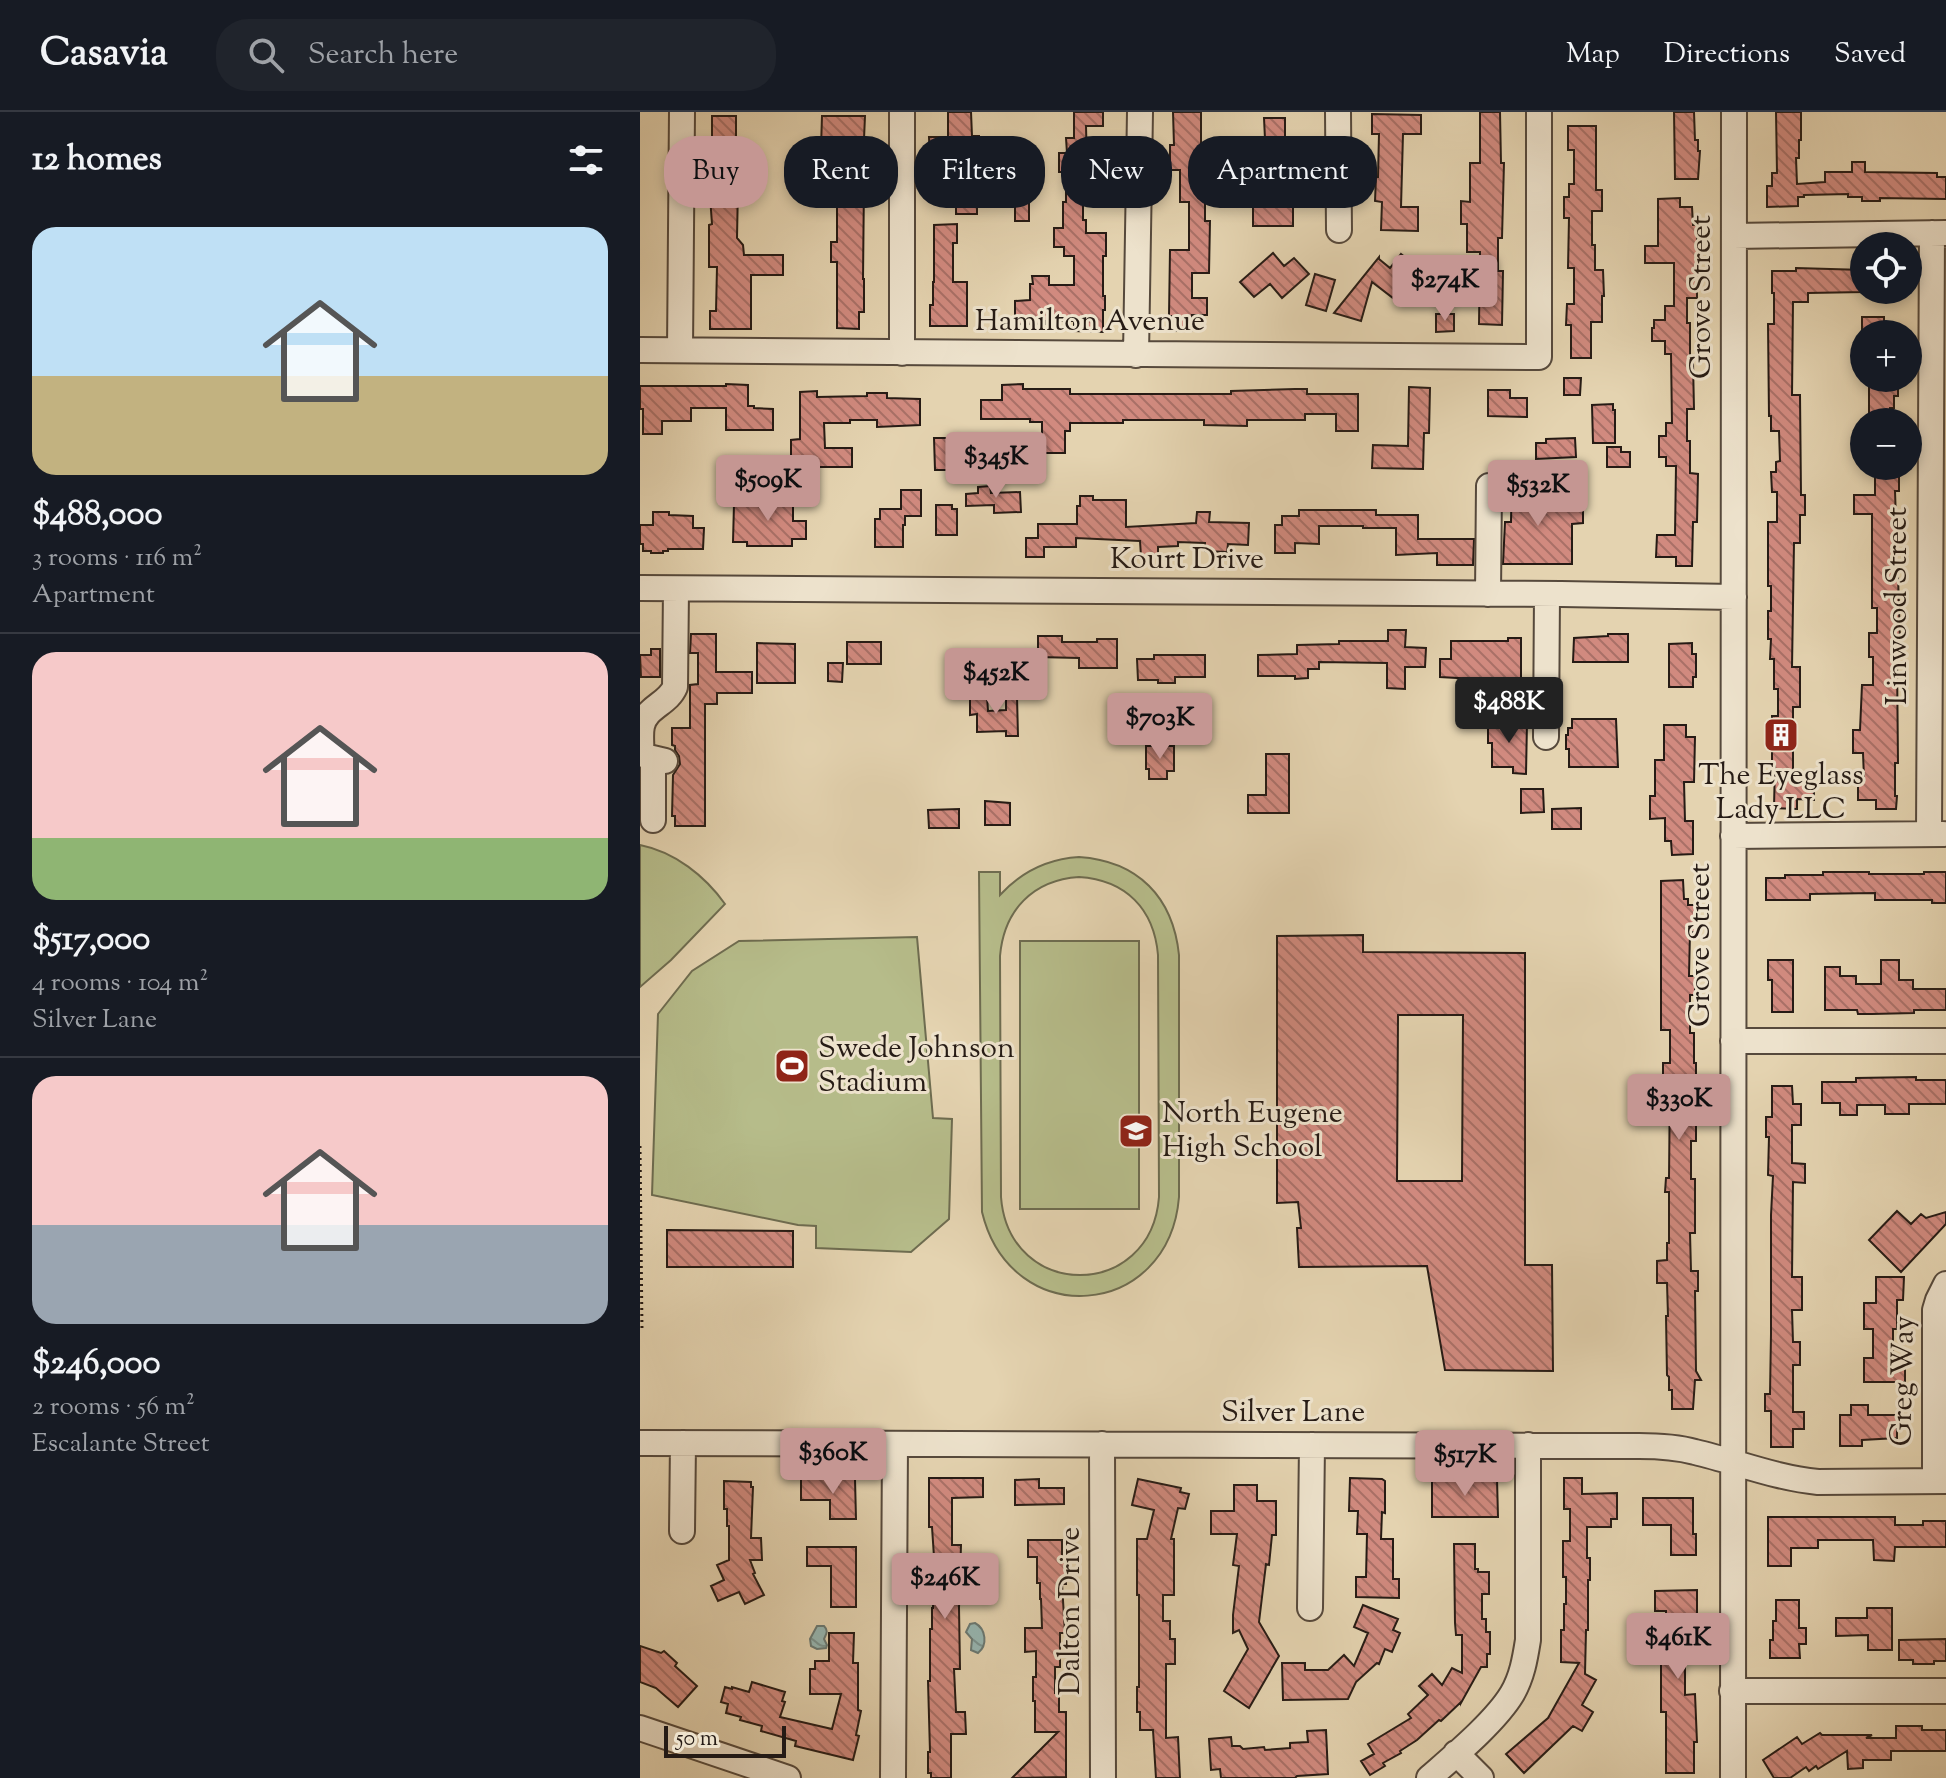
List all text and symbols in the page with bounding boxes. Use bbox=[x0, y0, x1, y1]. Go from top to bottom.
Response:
search box bbox=[216, 19, 776, 91]
text: Casavia bbox=[40, 28, 168, 82]
icon: search bbox=[244, 33, 288, 77]
text: Search here bbox=[308, 34, 458, 77]
text: Map bbox=[1566, 35, 1620, 75]
text: Directions bbox=[1664, 35, 1790, 75]
text: Saved bbox=[1834, 35, 1906, 75]
text: 12 homes bbox=[32, 136, 162, 185]
chip: Buy bbox=[664, 136, 768, 208]
chip: Rent bbox=[784, 136, 898, 208]
chip: Filters bbox=[914, 136, 1045, 208]
chip: New bbox=[1061, 136, 1172, 208]
chip: Apartment bbox=[1188, 136, 1377, 208]
icon: filters bbox=[564, 138, 608, 182]
street label: Grove Street bbox=[1681, 215, 1724, 379]
map controls bbox=[1850, 232, 1922, 480]
button: locate bbox=[1850, 232, 1922, 304]
pin: $274K bbox=[1389, 255, 1501, 323]
text: $274K bbox=[1410, 262, 1480, 299]
icon: home bbox=[248, 279, 392, 423]
street label: Hamilton Avenue bbox=[975, 301, 1205, 344]
button: + bbox=[1850, 320, 1922, 392]
button: − bbox=[1850, 408, 1922, 480]
pin: $345K bbox=[940, 432, 1052, 500]
text: $345K bbox=[963, 439, 1029, 476]
pin: $509K bbox=[712, 455, 824, 523]
pin: $532K bbox=[1482, 460, 1594, 528]
text: $509K bbox=[734, 462, 802, 499]
text: $532K bbox=[1506, 467, 1570, 504]
text: $488,000 bbox=[32, 491, 162, 540]
street label: Linwood Street bbox=[1877, 507, 1920, 705]
street label: Kourt Drive bbox=[1110, 539, 1264, 582]
text: 3 rooms · 116 m² bbox=[32, 540, 202, 577]
text: Apartment bbox=[32, 577, 155, 614]
pin: $452K bbox=[940, 648, 1052, 716]
text: $452K bbox=[963, 655, 1029, 692]
pin: $488K bbox=[1453, 677, 1565, 745]
text: $488K bbox=[1473, 684, 1545, 721]
pin: $703K bbox=[1104, 693, 1216, 761]
text: $703K bbox=[1125, 700, 1195, 737]
icon: home bbox=[248, 704, 392, 848]
building icon: The Eyeglass Lady LLC bbox=[1762, 716, 1800, 754]
place label: The Eyeglass Lady LLC bbox=[1698, 755, 1864, 832]
street label: Grove Street bbox=[1680, 863, 1723, 1027]
text: $517,000 bbox=[32, 916, 150, 965]
text: 4 rooms · 104 m² bbox=[32, 965, 208, 1002]
text: Silver Lane bbox=[32, 1002, 157, 1039]
place label: Swede Johnson Stadium bbox=[818, 1028, 1015, 1105]
sports icon: Swede Johnson Stadium bbox=[773, 1047, 811, 1085]
pin: $330K bbox=[1623, 1074, 1735, 1142]
text: $330K bbox=[1645, 1081, 1713, 1118]
place label: North Eugene High School bbox=[1162, 1093, 1343, 1170]
school or university icon: North Eugene High School bbox=[1117, 1112, 1155, 1150]
icon: home bbox=[248, 1128, 392, 1272]
street label: Greg Way bbox=[1881, 1315, 1927, 1447]
text: $246,000 bbox=[32, 1340, 161, 1389]
text: 2 rooms · 56 m² bbox=[32, 1389, 195, 1426]
street label: Silver Lane bbox=[1221, 1392, 1365, 1435]
text: Escalante Street bbox=[32, 1426, 210, 1463]
pin: $360K bbox=[777, 1428, 889, 1496]
pin: $517K bbox=[1409, 1430, 1521, 1498]
text: $360K bbox=[798, 1435, 868, 1472]
text: $517K bbox=[1433, 1437, 1497, 1474]
street label: Dalton Drive bbox=[1050, 1527, 1093, 1695]
pin: $246K bbox=[889, 1553, 1001, 1621]
text: $246K bbox=[910, 1560, 980, 1597]
pin: $461K bbox=[1622, 1613, 1734, 1681]
text: $461K bbox=[1644, 1620, 1712, 1657]
scale bar bbox=[664, 1722, 786, 1758]
text: 50 m bbox=[676, 1724, 718, 1756]

